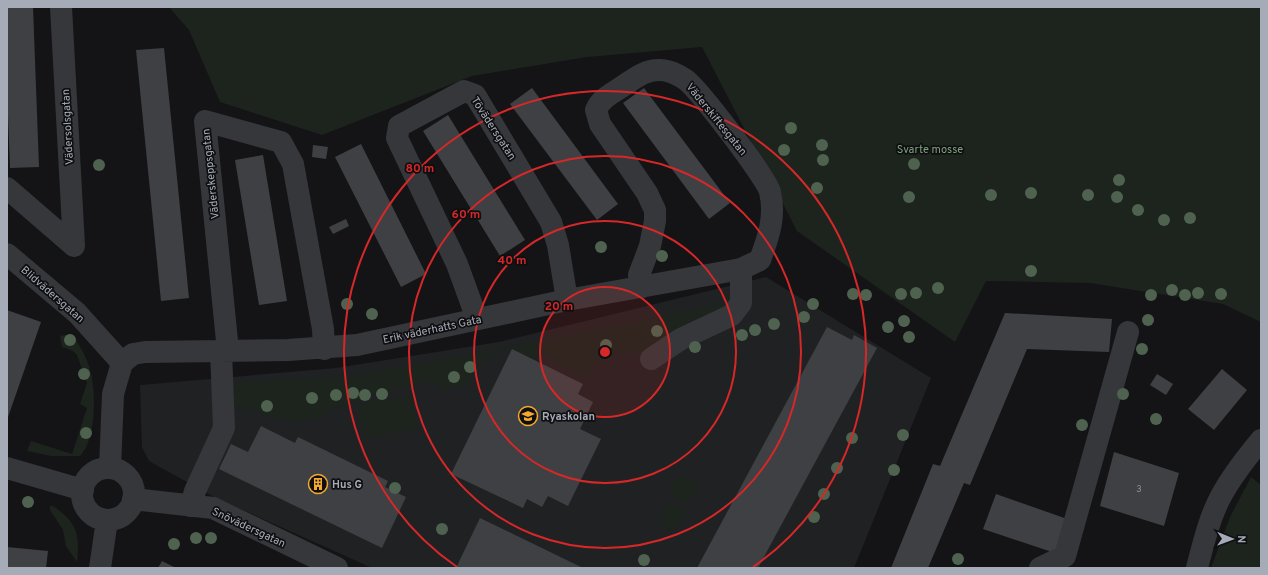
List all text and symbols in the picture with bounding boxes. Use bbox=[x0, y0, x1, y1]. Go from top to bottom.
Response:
street label: Väderskiftesgatan bbox=[683, 81, 750, 159]
street label: Vädersolsgatan bbox=[59, 89, 77, 165]
street label: Tövädersgatan bbox=[468, 94, 519, 163]
street label: Väderskeppsgatan bbox=[199, 128, 223, 220]
park label: Svarte mosse bbox=[897, 143, 963, 157]
text: 80 m bbox=[406, 161, 434, 177]
text: 60 m bbox=[452, 207, 480, 223]
text: 40 m bbox=[497, 253, 527, 269]
street label: Blidvädersgatan bbox=[18, 263, 87, 326]
text: 20 m bbox=[545, 299, 573, 315]
street label: Erik väderhatts Gata bbox=[382, 313, 483, 347]
centre of rings bbox=[598, 345, 612, 359]
school or university icon: Ryaskolan bbox=[517, 405, 539, 427]
place label: Ryaskolan bbox=[542, 410, 595, 424]
building icon: Hus G bbox=[307, 473, 329, 495]
place label: Hus G bbox=[332, 478, 362, 492]
house number: 3 bbox=[1136, 484, 1142, 495]
street label: Snövädersgatan bbox=[209, 505, 288, 551]
north arrow bbox=[1212, 519, 1252, 559]
text: N bbox=[1234, 535, 1248, 543]

